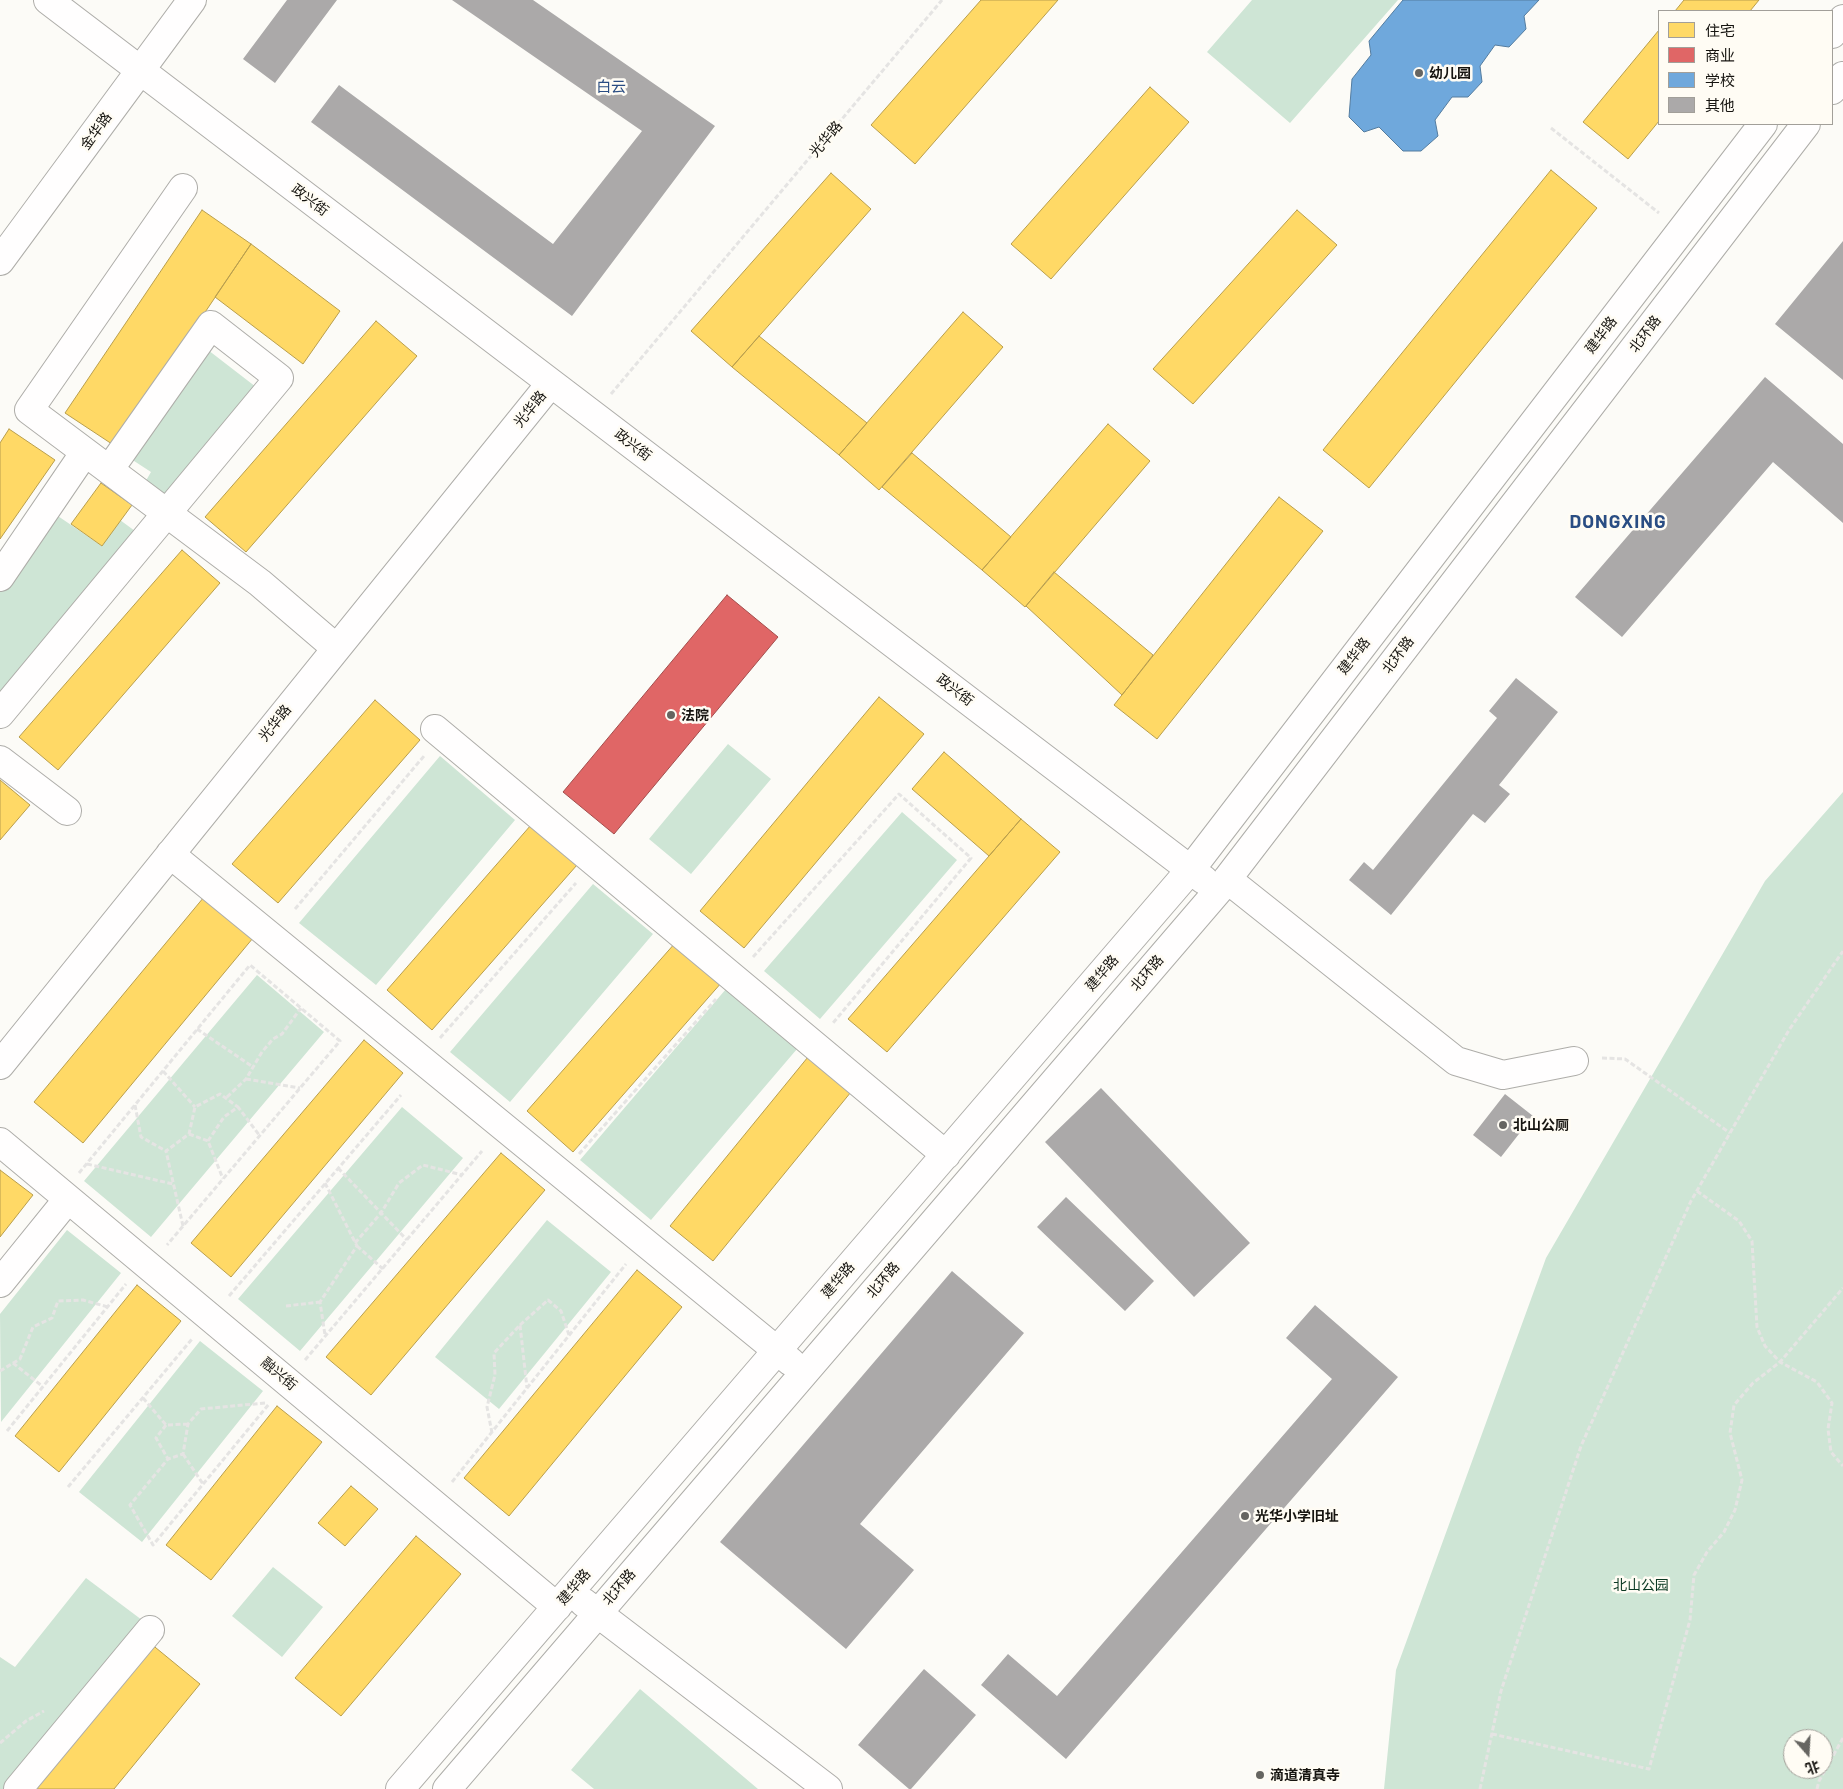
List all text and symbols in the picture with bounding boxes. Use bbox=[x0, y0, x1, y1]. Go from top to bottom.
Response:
legend bbox=[1658, 10, 1833, 125]
text: 住宅 bbox=[1705, 21, 1735, 39]
text: 商业 bbox=[1705, 46, 1735, 64]
place label: 幼儿园 bbox=[1429, 65, 1471, 81]
marker: 幼儿园 bbox=[1413, 67, 1425, 79]
text: 学校 bbox=[1705, 71, 1735, 89]
district label: 白云 bbox=[596, 78, 626, 96]
text: 其他 bbox=[1705, 96, 1735, 114]
street label: 金华路 bbox=[77, 109, 115, 153]
street label: 光华路 bbox=[806, 118, 846, 160]
street label: 政兴街 bbox=[288, 181, 332, 219]
street label: 北环路 bbox=[1626, 312, 1664, 356]
street label: 建华路 bbox=[1582, 313, 1620, 357]
street label: 光华路 bbox=[510, 387, 550, 431]
street label: 政兴街 bbox=[611, 426, 655, 464]
district label: DONGXING bbox=[1568, 511, 1668, 533]
street label: 北环路 bbox=[1379, 633, 1417, 677]
street label: 建华路 bbox=[1334, 634, 1374, 678]
street label: 政兴街 bbox=[933, 671, 977, 709]
street label: 光华路 bbox=[255, 701, 295, 745]
place label: 法院 bbox=[681, 707, 709, 723]
marker: 法院 bbox=[665, 709, 677, 721]
street label: 建华路 bbox=[1082, 952, 1122, 994]
street label: 北环路 bbox=[1127, 952, 1167, 994]
place label: 北山公厕 bbox=[1513, 1117, 1569, 1133]
marker: 北山公厕 bbox=[1497, 1119, 1509, 1131]
street label: 建华路 bbox=[818, 1259, 858, 1301]
street label: 北环路 bbox=[863, 1259, 903, 1301]
street label: 融兴街 bbox=[258, 1354, 300, 1394]
place label: 光华小学旧址 bbox=[1255, 1508, 1339, 1524]
marker: 光华小学旧址 bbox=[1239, 1510, 1251, 1522]
street label: 建华路 bbox=[554, 1566, 594, 1608]
street label: 北环路 bbox=[599, 1566, 639, 1608]
park label: 北山公园 bbox=[1613, 1577, 1669, 1593]
north arrow bbox=[1783, 1729, 1833, 1779]
text: 北 bbox=[1803, 1757, 1822, 1778]
place label: 滴道清真寺 bbox=[1270, 1767, 1340, 1783]
marker: 滴道清真寺 bbox=[1254, 1769, 1266, 1781]

